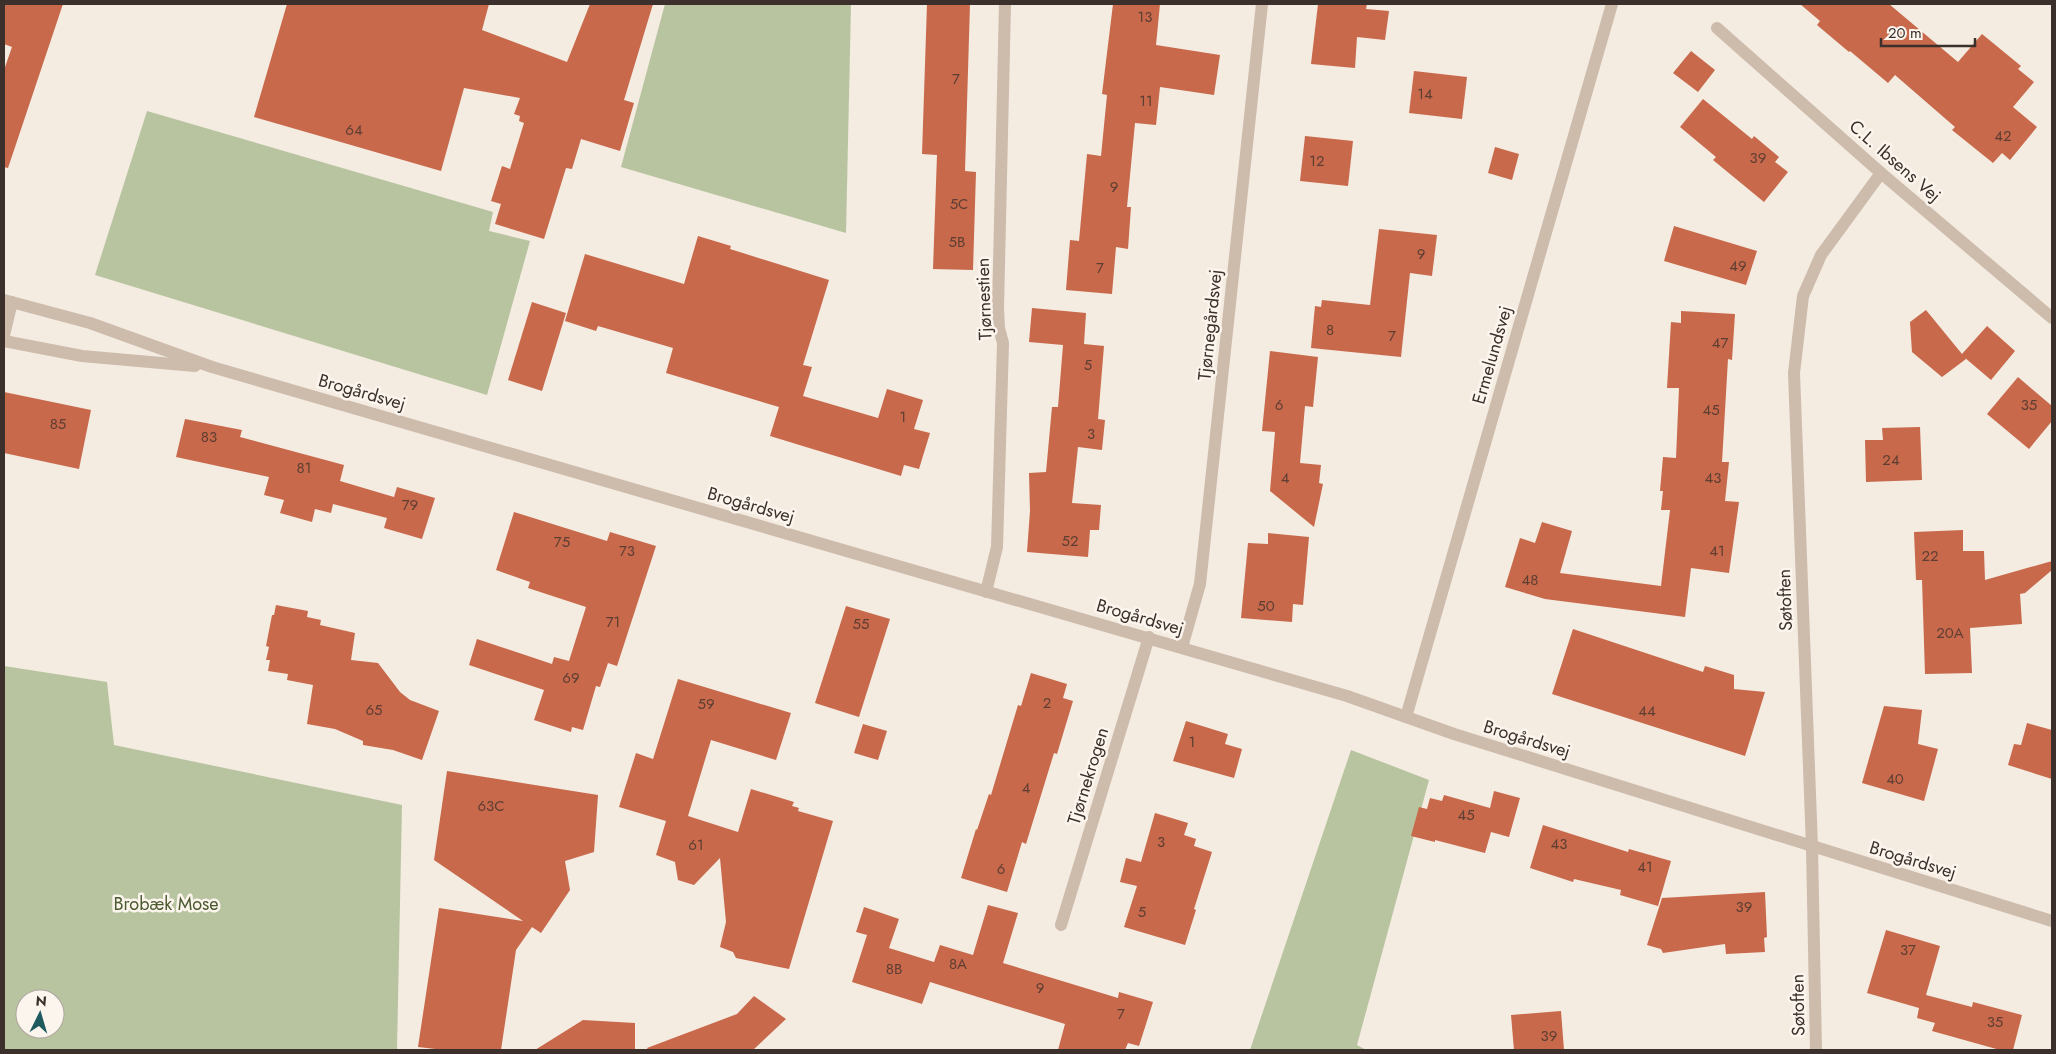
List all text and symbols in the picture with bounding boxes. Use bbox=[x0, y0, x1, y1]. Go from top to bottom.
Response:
house number: 13 bbox=[1138, 6, 1152, 28]
scale bar bbox=[1881, 15, 1975, 47]
text: 20 m bbox=[1888, 22, 1922, 44]
house number: 7 bbox=[952, 68, 960, 90]
house number: 14 bbox=[1417, 83, 1433, 105]
house number: 11 bbox=[1139, 90, 1153, 112]
street label: C.L. Ibsens Vej bbox=[1843, 114, 1947, 208]
house number: 64 bbox=[345, 119, 363, 141]
house number: 42 bbox=[1994, 125, 2012, 147]
house number: 39 bbox=[1750, 147, 1766, 169]
house number: 12 bbox=[1309, 150, 1325, 172]
house number: 9 bbox=[1110, 176, 1118, 198]
house number: 5C bbox=[950, 193, 968, 215]
house number: 5B bbox=[949, 231, 965, 253]
house number: 9 bbox=[1417, 243, 1425, 265]
house number: 49 bbox=[1729, 255, 1747, 277]
street label: Tjørnestien bbox=[970, 257, 998, 341]
house number: 7 bbox=[1096, 257, 1104, 279]
street label: Tjørnegårdsvej bbox=[1191, 268, 1229, 382]
street label: Ermelundsvej bbox=[1466, 303, 1518, 407]
house number: 8 bbox=[1326, 319, 1334, 341]
house number: 7 bbox=[1388, 325, 1396, 347]
house number: 47 bbox=[1712, 332, 1728, 354]
house number: 5 bbox=[1084, 354, 1092, 376]
street label: Brogårdsvej bbox=[315, 367, 409, 417]
house number: 6 bbox=[1275, 394, 1283, 416]
house number: 35 bbox=[2021, 394, 2037, 416]
house number: 45 bbox=[1702, 399, 1720, 421]
house number: 1 bbox=[900, 406, 906, 428]
house number: 85 bbox=[50, 413, 66, 435]
house number: 3 bbox=[1087, 423, 1095, 445]
house number: 83 bbox=[201, 426, 217, 448]
house number: 24 bbox=[1882, 449, 1900, 471]
house number: 81 bbox=[297, 457, 311, 479]
house number: 4 bbox=[1281, 467, 1290, 489]
house number: 43 bbox=[1705, 467, 1721, 489]
street label: Brogårdsvej bbox=[704, 480, 798, 530]
house number: 79 bbox=[402, 494, 418, 516]
house number: 52 bbox=[1062, 530, 1079, 552]
house number: 75 bbox=[554, 531, 570, 553]
house number: 73 bbox=[619, 540, 635, 562]
house number: 41 bbox=[1709, 540, 1725, 562]
house number: 22 bbox=[1921, 545, 1939, 567]
house number: 48 bbox=[1522, 569, 1538, 591]
street label: Søtoften bbox=[1771, 569, 1799, 631]
street label: Brogårdsvej bbox=[1093, 592, 1187, 642]
house number: 50 bbox=[1257, 595, 1275, 617]
house number: 71 bbox=[606, 611, 620, 633]
house number: 55 bbox=[853, 613, 869, 635]
house number: 20A bbox=[1936, 622, 1964, 644]
house number: 69 bbox=[562, 667, 580, 689]
house number: 2 bbox=[1043, 692, 1051, 714]
house number: 59 bbox=[697, 693, 715, 715]
house number: 65 bbox=[365, 699, 383, 721]
house number: 44 bbox=[1638, 700, 1656, 722]
street label: Brogårdsvej bbox=[1480, 713, 1574, 765]
street label: Tjørnekrogen bbox=[1061, 724, 1115, 828]
house number: 1 bbox=[1189, 731, 1195, 753]
house number: 40 bbox=[1886, 768, 1904, 790]
house number: 4 bbox=[1022, 777, 1031, 799]
house number: 63C bbox=[477, 795, 505, 817]
house number: 45 bbox=[1457, 804, 1475, 826]
house number: 3 bbox=[1157, 831, 1165, 853]
house number: 43 bbox=[1551, 833, 1567, 855]
house number: 61 bbox=[688, 834, 704, 856]
street label: Brogårdsvej bbox=[1866, 834, 1960, 886]
house number: 41 bbox=[1637, 856, 1653, 878]
house number: 6 bbox=[997, 858, 1005, 880]
park label: Brobæk Mose bbox=[113, 891, 219, 917]
house number: 39 bbox=[1736, 896, 1752, 918]
house number: 5 bbox=[1138, 901, 1146, 923]
house number: 37 bbox=[1900, 939, 1916, 961]
house number: 8A bbox=[949, 953, 967, 975]
house number: 8B bbox=[886, 958, 902, 980]
street label: Søtoften bbox=[1784, 974, 1812, 1036]
house number: 9 bbox=[1036, 977, 1044, 999]
north arrow bbox=[15, 989, 65, 1039]
text: N bbox=[35, 991, 48, 1011]
house number: 7 bbox=[1117, 1003, 1125, 1025]
house number: 35 bbox=[1987, 1011, 2003, 1033]
house number: 39 bbox=[1541, 1025, 1557, 1047]

